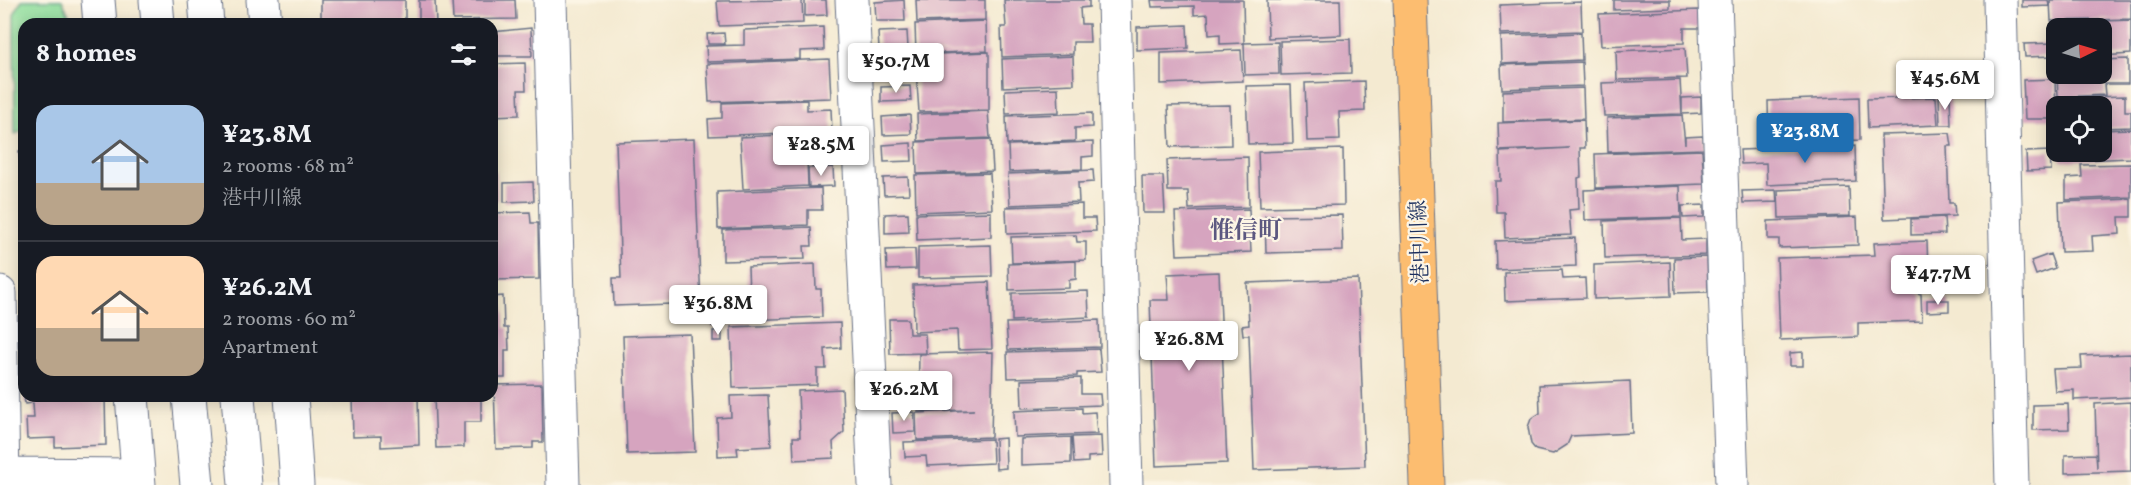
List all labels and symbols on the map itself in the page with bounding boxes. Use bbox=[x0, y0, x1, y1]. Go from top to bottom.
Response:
north arrow bbox=[2046, 18, 2112, 84]
pin: ¥50.7M bbox=[847, 43, 945, 94]
pin: ¥45.6M bbox=[1896, 60, 1994, 111]
pin: ¥23.8M bbox=[1756, 113, 1854, 164]
pin: ¥28.5M bbox=[772, 126, 870, 177]
street label: 港中川線 bbox=[1405, 199, 1436, 284]
district label: 惟信町 bbox=[1210, 215, 1282, 249]
pin: ¥47.7M bbox=[1889, 255, 1987, 306]
pin: ¥36.8M bbox=[669, 285, 767, 336]
pin: ¥26.8M bbox=[1140, 321, 1238, 372]
pin: ¥26.2M bbox=[855, 371, 953, 422]

